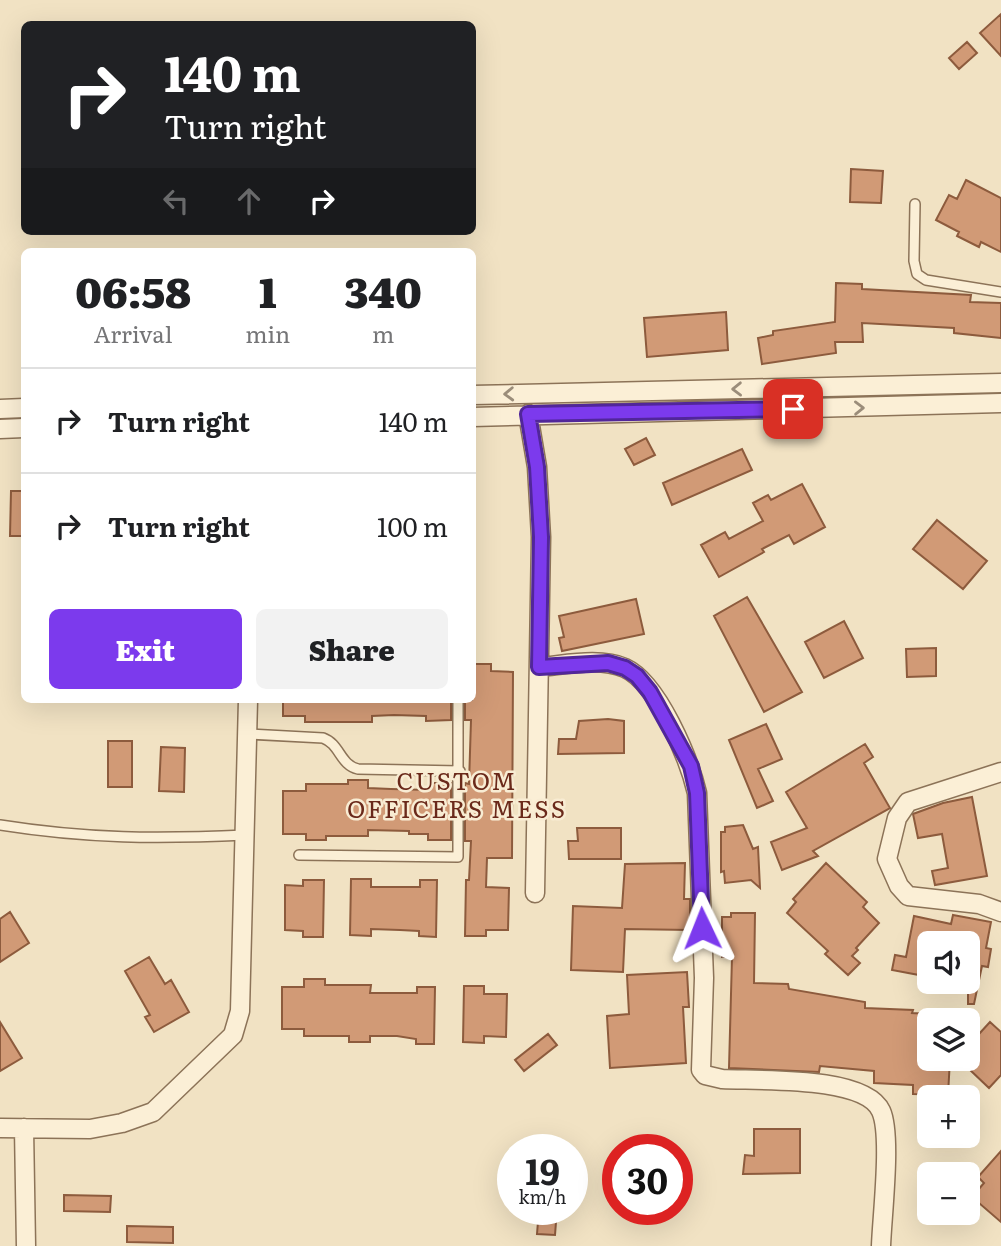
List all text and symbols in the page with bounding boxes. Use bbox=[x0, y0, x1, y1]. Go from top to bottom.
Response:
text: 140 m bbox=[164, 34, 301, 107]
icon: right bbox=[49, 49, 140, 140]
text: Turn right bbox=[164, 101, 326, 149]
icon: left bbox=[157, 182, 195, 220]
icon: ahead bbox=[230, 182, 268, 220]
icon: right bbox=[303, 182, 341, 220]
text: 06:58 bbox=[75, 259, 191, 321]
text: 1 bbox=[259, 259, 277, 321]
text: 340 bbox=[345, 259, 422, 321]
text: Arrival bbox=[94, 316, 172, 350]
text: min bbox=[245, 316, 290, 350]
text: m bbox=[372, 316, 394, 350]
pin bbox=[763, 379, 823, 439]
one-way arrow bbox=[731, 381, 742, 397]
one-way arrow bbox=[504, 386, 514, 402]
icon: arrive bbox=[774, 390, 812, 428]
one-way arrow bbox=[854, 400, 865, 415]
text: Turn right bbox=[108, 401, 250, 440]
text: 140 m bbox=[379, 401, 448, 440]
icon: right bbox=[49, 402, 87, 440]
text: Turn right bbox=[108, 506, 250, 545]
text: 100 m bbox=[377, 506, 448, 545]
icon: right bbox=[49, 507, 87, 545]
button: Exit bbox=[49, 609, 242, 689]
button: Share bbox=[256, 609, 448, 689]
district label: CUSTOM OFFICERS MESS bbox=[347, 762, 567, 825]
position arrow bbox=[665, 891, 739, 965]
map controls bbox=[917, 931, 980, 1225]
button: sound bbox=[917, 931, 980, 994]
button: layers bbox=[917, 1008, 980, 1071]
button: + bbox=[917, 1085, 980, 1148]
speed limit sign: 30 bbox=[602, 1134, 693, 1225]
text: 19 bbox=[525, 1144, 560, 1196]
button: − bbox=[917, 1162, 980, 1225]
text: km/h bbox=[519, 1183, 566, 1210]

